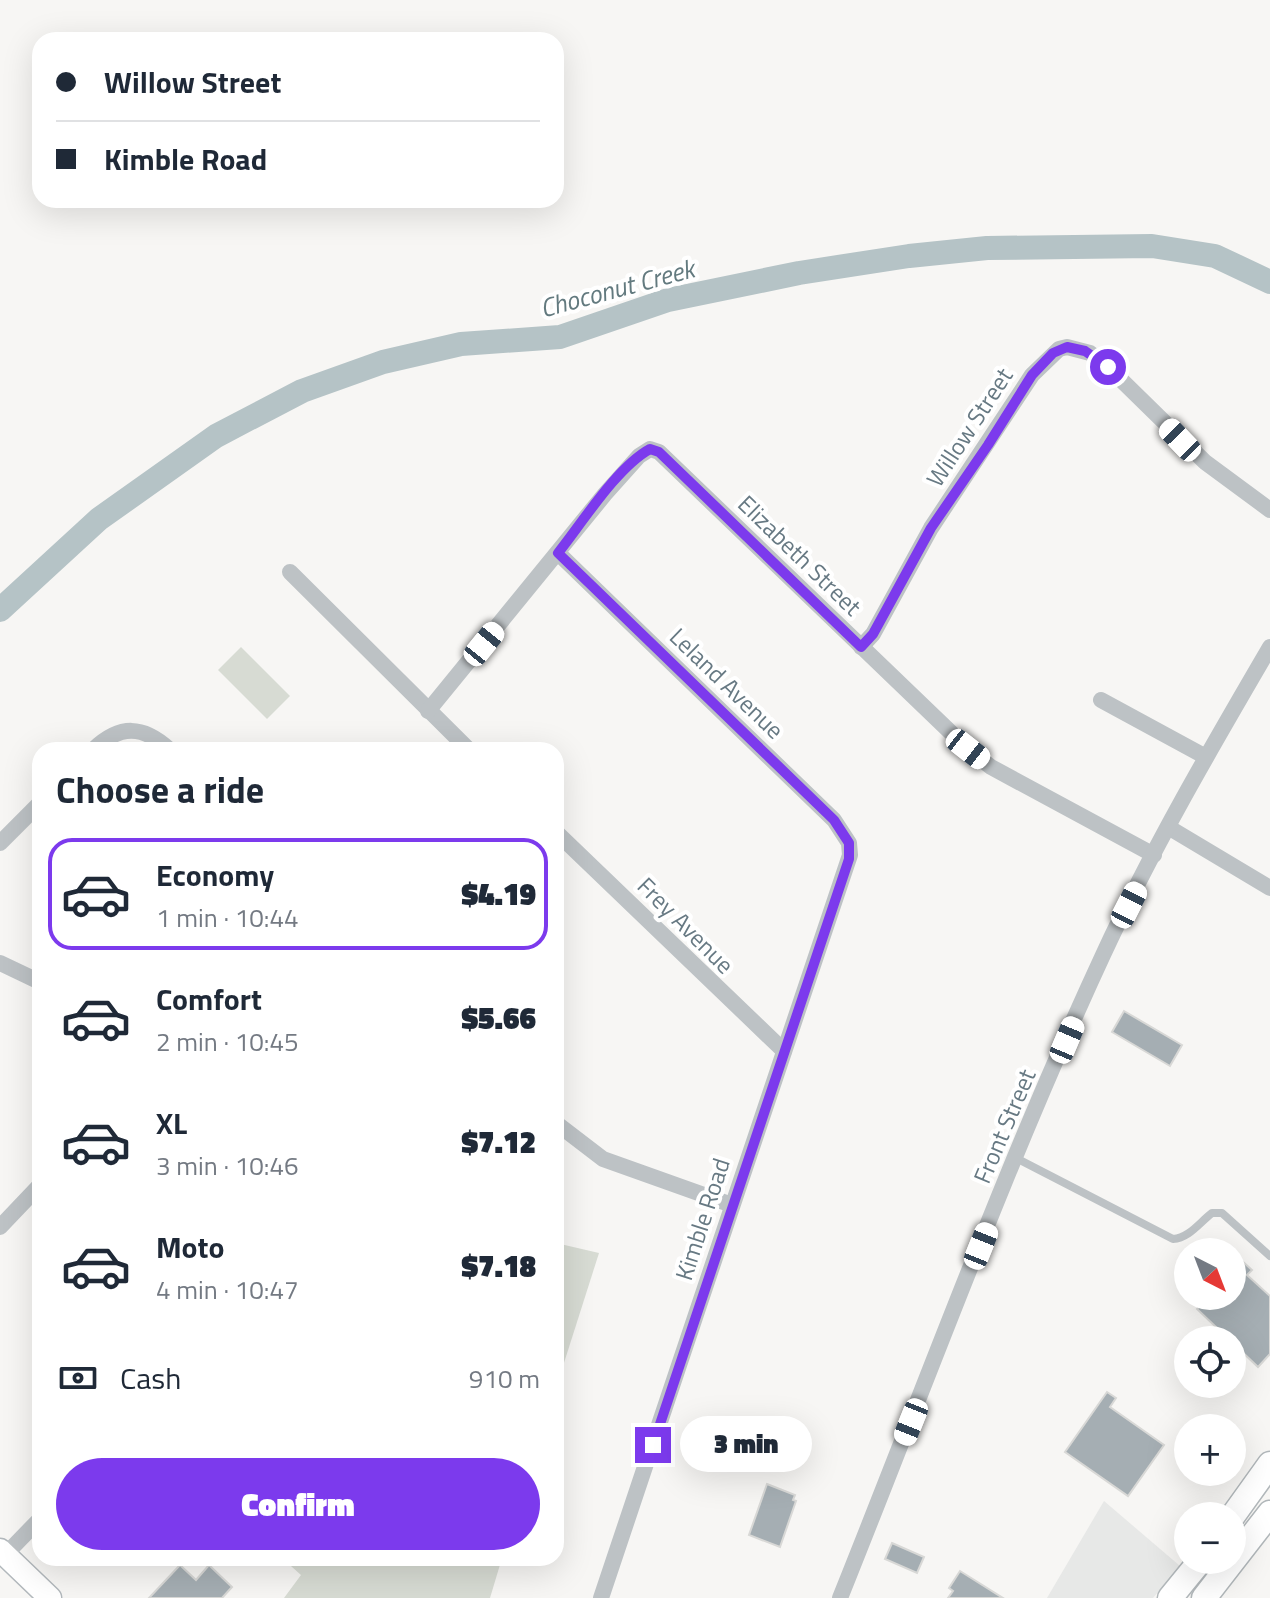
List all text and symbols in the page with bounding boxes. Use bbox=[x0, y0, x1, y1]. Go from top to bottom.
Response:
text: Willow Street bbox=[104, 59, 281, 105]
text: Kimble Road bbox=[104, 136, 267, 182]
water label: Choconut Creek bbox=[535, 248, 702, 327]
route start bbox=[1090, 349, 1126, 385]
street label: Willow Street bbox=[917, 360, 1021, 494]
car bbox=[1155, 414, 1205, 466]
street label: Elizabeth Street bbox=[730, 486, 871, 624]
car bbox=[460, 618, 508, 670]
street label: Leland Avenue bbox=[662, 619, 792, 747]
car bbox=[942, 725, 994, 773]
text: Choose a ride bbox=[56, 762, 264, 817]
text: Economy bbox=[156, 852, 274, 898]
icon: car bbox=[60, 858, 132, 930]
street label: Frey Avenue bbox=[629, 868, 743, 982]
text: $4.19 bbox=[462, 871, 536, 917]
car bbox=[1107, 878, 1151, 932]
text: 1 min · 10:44 bbox=[156, 898, 299, 937]
text: Comfort bbox=[156, 976, 262, 1022]
icon: car bbox=[60, 982, 132, 1054]
text: $5.66 bbox=[462, 995, 536, 1041]
car bbox=[1047, 1013, 1087, 1067]
text: 2 min · 10:45 bbox=[156, 1022, 299, 1061]
street label: Front Street bbox=[964, 1063, 1044, 1189]
text: XL bbox=[156, 1100, 187, 1146]
icon: car bbox=[60, 1106, 132, 1178]
text: $7.12 bbox=[462, 1119, 536, 1165]
text: 3 min · 10:46 bbox=[156, 1146, 299, 1185]
street label: Kimble Road bbox=[665, 1153, 739, 1285]
car bbox=[961, 1219, 1001, 1273]
text: Moto bbox=[156, 1224, 224, 1270]
icon: car bbox=[60, 1230, 132, 1302]
north arrow bbox=[1174, 1238, 1246, 1310]
map controls bbox=[1174, 1238, 1246, 1574]
text: $7.18 bbox=[462, 1243, 536, 1289]
text: 4 min · 10:47 bbox=[156, 1270, 299, 1309]
button: locate bbox=[1174, 1326, 1246, 1398]
text: Cash bbox=[120, 1355, 181, 1401]
icon: cash bbox=[56, 1356, 100, 1400]
text: 910 m bbox=[469, 1359, 540, 1398]
car bbox=[891, 1395, 931, 1449]
button: + bbox=[1174, 1414, 1246, 1486]
callout: 3 min bbox=[681, 1417, 813, 1473]
text: 3 min bbox=[714, 1424, 778, 1463]
route end bbox=[635, 1427, 671, 1463]
button: Confirm bbox=[56, 1458, 540, 1550]
button: − bbox=[1174, 1502, 1246, 1574]

